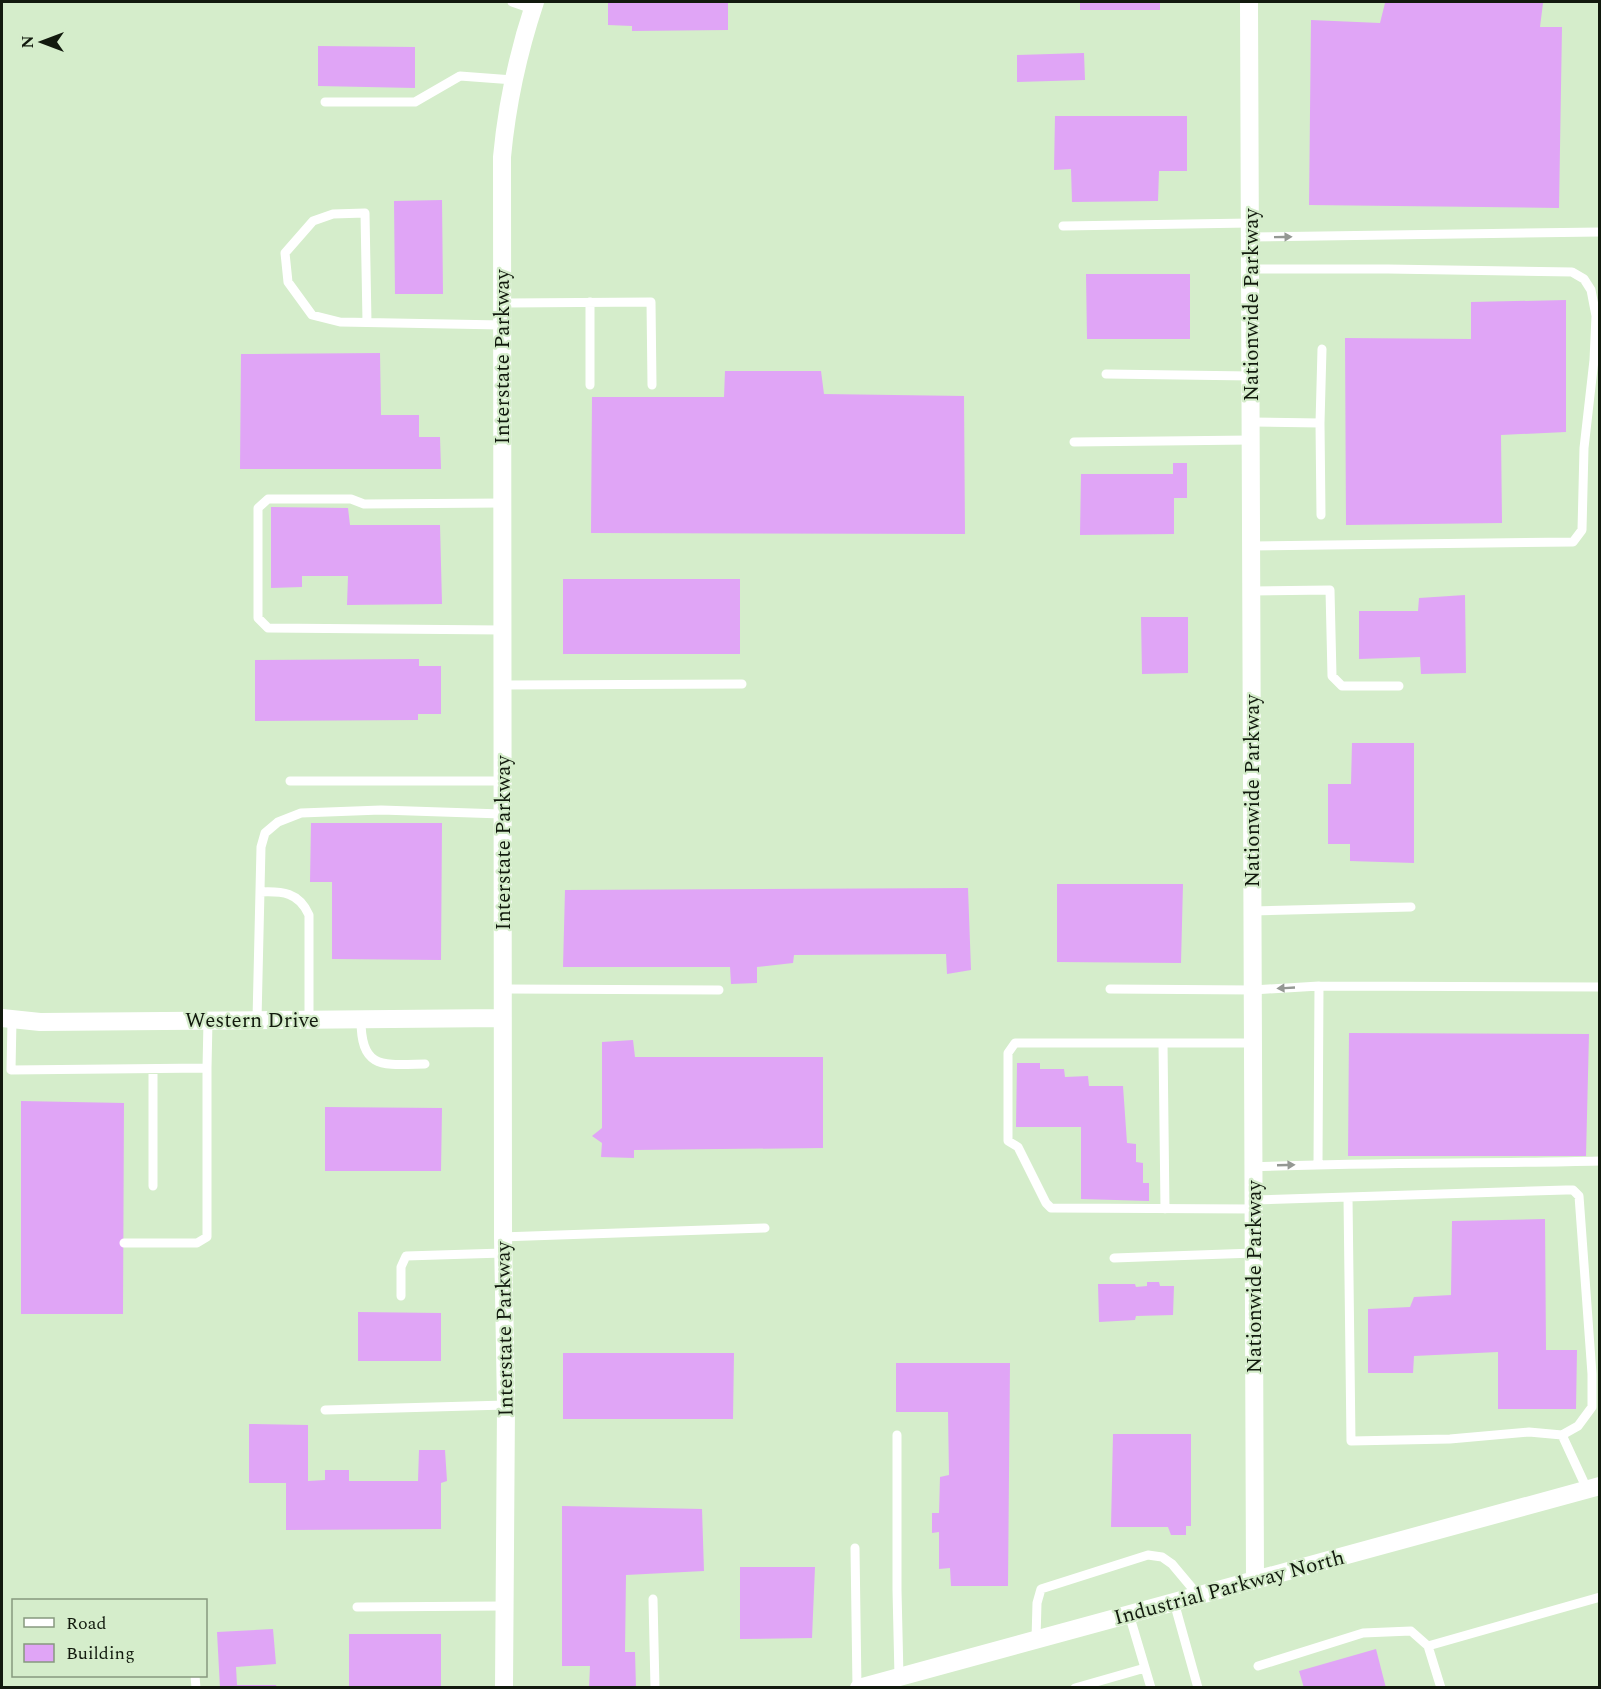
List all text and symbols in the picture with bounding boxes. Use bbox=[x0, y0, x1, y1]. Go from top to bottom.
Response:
north arrow bbox=[12, 12, 72, 72]
text: N bbox=[16, 35, 40, 49]
street label: Nationwide Parkway bbox=[1236, 208, 1268, 402]
one-way arrow bbox=[1273, 232, 1292, 242]
street label: Interstate Parkway bbox=[487, 269, 519, 445]
street label: Nationwide Parkway bbox=[1237, 694, 1269, 888]
street label: Interstate Parkway bbox=[488, 755, 520, 931]
one-way arrow bbox=[1277, 984, 1296, 993]
street label: Western Drive bbox=[185, 1005, 319, 1037]
one-way arrow bbox=[1276, 1161, 1295, 1170]
street label: Nationwide Parkway bbox=[1239, 1180, 1271, 1374]
street label: Interstate Parkway bbox=[487, 1240, 523, 1417]
street label: Industrial Parkway North bbox=[1110, 1542, 1348, 1634]
legend bbox=[12, 1599, 207, 1677]
text: Road bbox=[66, 1610, 107, 1637]
text: Building bbox=[66, 1640, 135, 1667]

